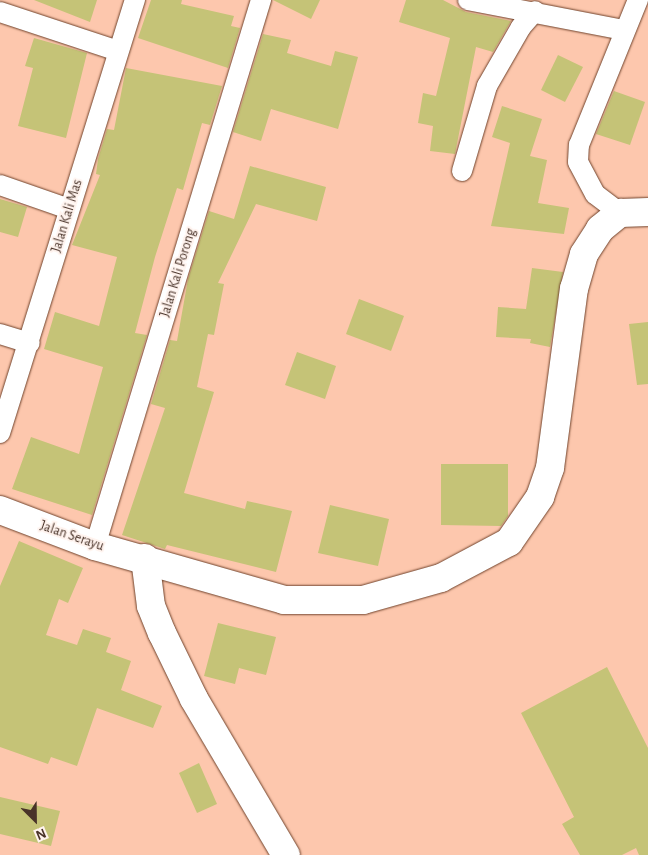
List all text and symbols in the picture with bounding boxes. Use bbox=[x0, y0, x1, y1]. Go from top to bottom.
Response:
street label: Jalan Kali Mas bbox=[48, 177, 86, 255]
street label: Jalan Kali Porong bbox=[157, 227, 199, 319]
street label: Jalan Serayu bbox=[38, 517, 106, 555]
north arrow bbox=[10, 795, 60, 845]
text: N bbox=[34, 825, 48, 842]

